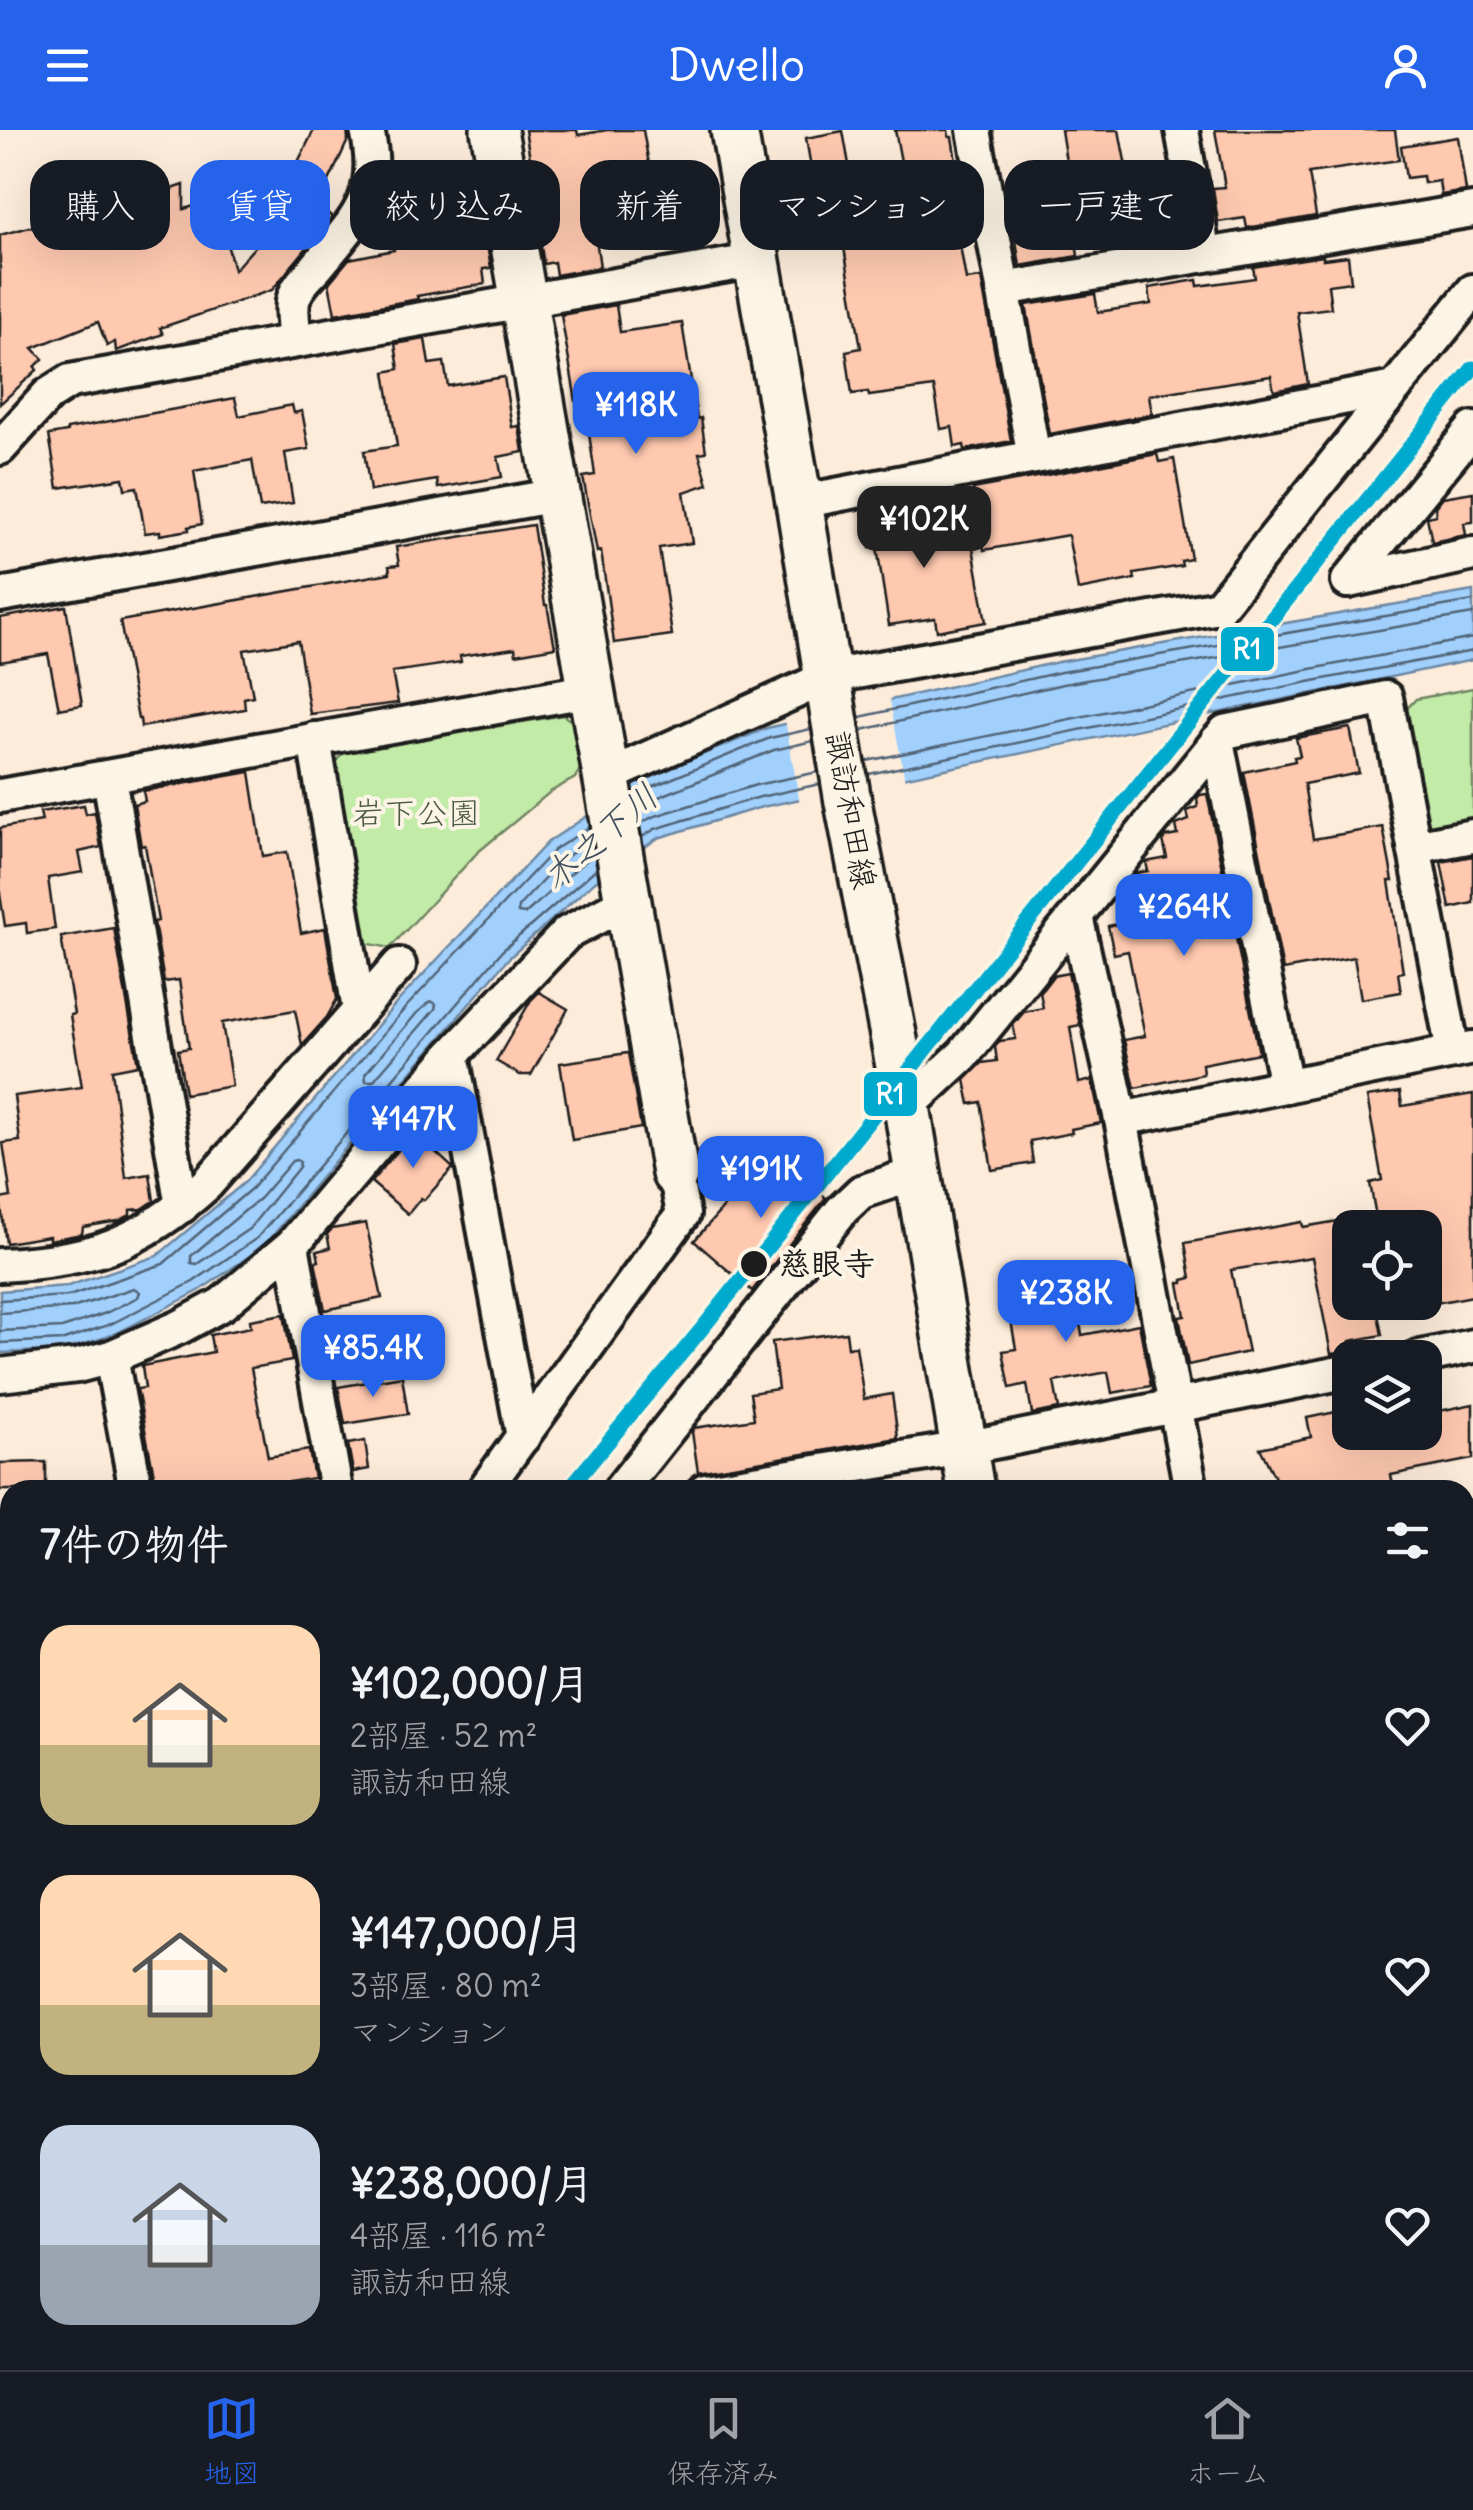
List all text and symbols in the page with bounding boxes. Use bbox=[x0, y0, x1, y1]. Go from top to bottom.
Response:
text: Dwello bbox=[668, 37, 805, 93]
icon: menu bbox=[40, 38, 95, 93]
icon: person bbox=[1378, 38, 1433, 93]
chip: 購入 bbox=[30, 160, 170, 250]
chip: 賃貸 bbox=[190, 160, 330, 250]
chip: 絞り込み bbox=[350, 160, 560, 250]
chip: 新着 bbox=[580, 160, 720, 250]
chip: マンション bbox=[740, 160, 984, 250]
chip: 一戸建て bbox=[1004, 160, 1214, 250]
pin: ¥118K bbox=[566, 372, 706, 457]
text: ¥118K bbox=[595, 384, 677, 425]
pin: ¥102K bbox=[854, 486, 994, 571]
text: ¥102K bbox=[879, 498, 969, 539]
line badge: R1 bbox=[1219, 625, 1276, 673]
text: R1 bbox=[1233, 631, 1261, 667]
street label: 諏訪和田線 bbox=[817, 728, 886, 892]
water label: 木之下川 bbox=[532, 774, 667, 899]
park label: 岩下公園 bbox=[352, 792, 480, 833]
pin: ¥264K bbox=[1114, 874, 1254, 959]
text: ¥264K bbox=[1138, 886, 1231, 927]
line badge: R1 bbox=[862, 1070, 919, 1118]
text: R1 bbox=[876, 1076, 904, 1112]
pin: ¥147K bbox=[343, 1086, 483, 1171]
text: ¥147K bbox=[370, 1098, 456, 1139]
pin: ¥191K bbox=[691, 1136, 831, 1221]
text: ¥191K bbox=[720, 1148, 802, 1189]
map controls bbox=[1332, 1210, 1442, 1450]
button: locate bbox=[1332, 1210, 1442, 1320]
place label: 慈眼寺 bbox=[779, 1243, 875, 1284]
marker: 慈眼寺 bbox=[738, 1248, 770, 1280]
pin: ¥238K bbox=[996, 1260, 1136, 1345]
text: ¥238K bbox=[1020, 1272, 1112, 1313]
pin: ¥85.4K bbox=[292, 1315, 454, 1400]
text: ¥85.4K bbox=[323, 1327, 423, 1368]
button: layers bbox=[1332, 1340, 1442, 1450]
icon: filters bbox=[1380, 1513, 1435, 1568]
text: 7件の物件 bbox=[40, 1518, 229, 1570]
text: ¥102,000/月 bbox=[350, 1657, 590, 1709]
icon: home bbox=[120, 1665, 240, 1785]
icon: heart bbox=[1380, 1698, 1435, 1753]
text: 2部屋 · 52 m² bbox=[350, 1715, 537, 1756]
text: 諏訪和田線 bbox=[350, 1761, 510, 1802]
text: ¥147,000/月 bbox=[350, 1907, 584, 1959]
icon: home bbox=[120, 1915, 240, 2035]
icon: heart bbox=[1380, 1948, 1435, 2003]
text: 3部屋 · 80 m² bbox=[350, 1965, 542, 2006]
text: マンション bbox=[350, 2011, 509, 2052]
text: ¥238,000/月 bbox=[350, 2157, 594, 2209]
icon: home bbox=[120, 2165, 240, 2285]
icon: heart bbox=[1380, 2198, 1435, 2253]
text: 4部屋 · 116 m² bbox=[350, 2215, 546, 2256]
text: 諏訪和田線 bbox=[350, 2261, 510, 2302]
tab: 地図 bbox=[204, 2391, 260, 2491]
tab: 保存済み bbox=[667, 2391, 779, 2491]
tab: ホーム bbox=[1186, 2391, 1269, 2491]

